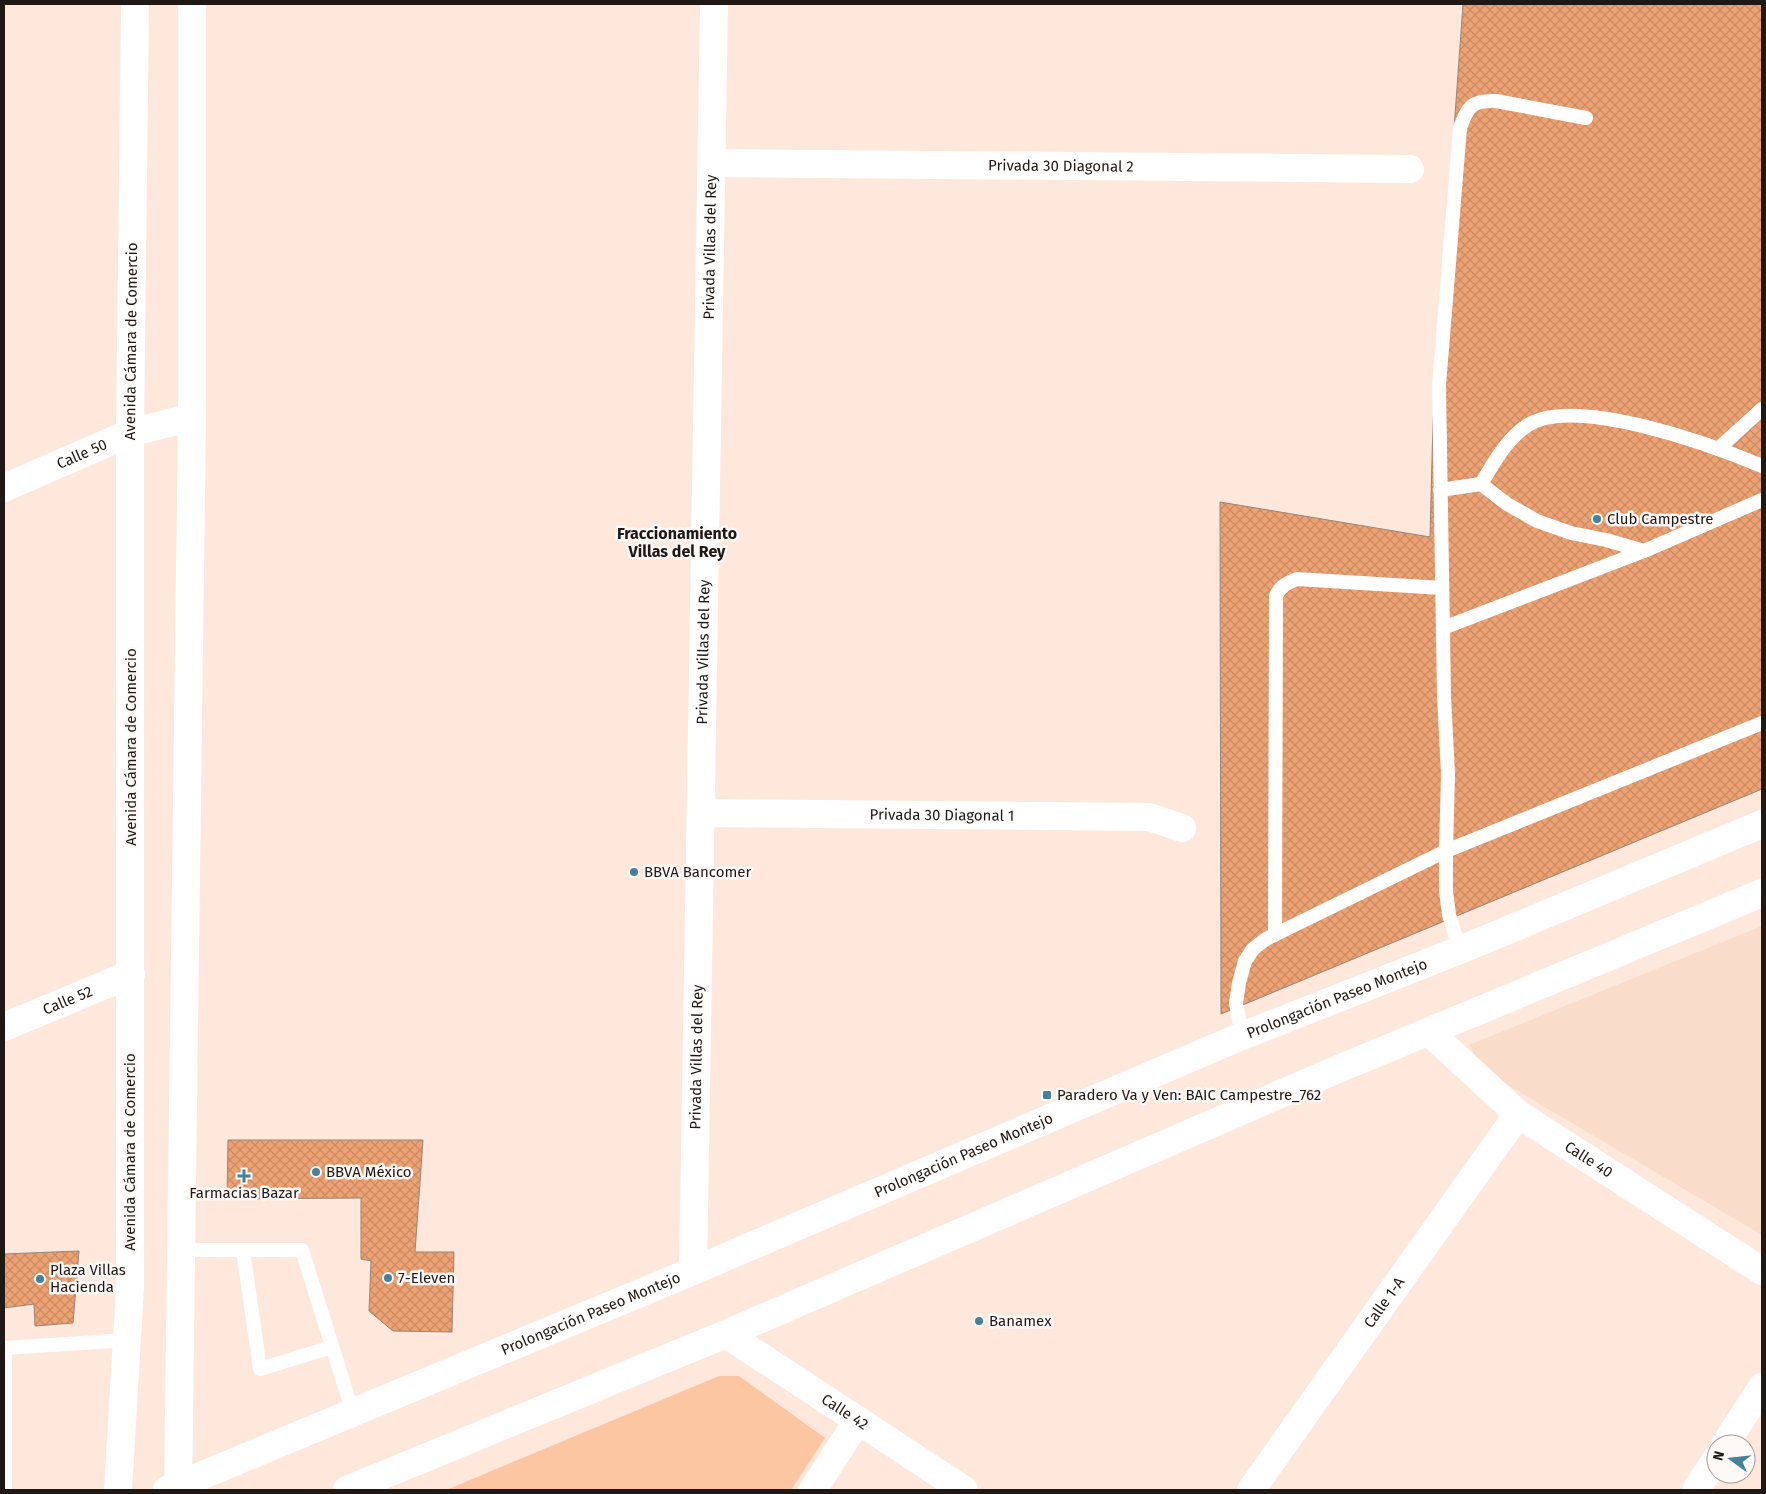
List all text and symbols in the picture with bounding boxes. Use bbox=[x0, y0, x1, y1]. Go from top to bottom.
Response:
street label: Privada 30 Diagonal 2 bbox=[988, 156, 1134, 176]
street label: Privada Villas del Rey bbox=[700, 174, 720, 320]
street label: Avenida Cámara de Comercio bbox=[121, 242, 141, 440]
street label: Calle 50 bbox=[54, 435, 110, 473]
place label: Club Campestre bbox=[1607, 510, 1714, 528]
marker: Club Campestre bbox=[1591, 513, 1603, 525]
district label: Fraccionamiento Villas del Rey bbox=[617, 524, 737, 561]
street label: Privada Villas del Rey bbox=[693, 579, 713, 725]
street label: Avenida Cámara de Comercio bbox=[122, 648, 140, 846]
street label: Privada 30 Diagonal 1 bbox=[870, 806, 1014, 825]
place label: BBVA Bancomer bbox=[644, 863, 751, 881]
marker: BBVA Bancomer bbox=[628, 866, 640, 878]
street label: Prolongación Paseo Montejo bbox=[1244, 955, 1430, 1042]
street label: Calle 52 bbox=[40, 982, 95, 1019]
street label: Privada Villas del Rey bbox=[686, 984, 707, 1130]
street label: Avenida Cámara de Comercio bbox=[121, 1053, 139, 1251]
place label: Paradero Va y Ven: BAIC Campestre_762 bbox=[1057, 1086, 1321, 1104]
marker: Paradero Va y Ven: BAIC Campestre_762 bbox=[1041, 1089, 1053, 1101]
street label: Prolongación Paseo Montejo bbox=[871, 1109, 1056, 1201]
street label: Calle 40 bbox=[1561, 1137, 1616, 1181]
place label: BBVA México bbox=[326, 1163, 412, 1181]
marker: BBVA México bbox=[310, 1166, 322, 1178]
marker: Farmacias Bazar bbox=[238, 1170, 250, 1182]
place label: Farmacias Bazar bbox=[189, 1184, 299, 1202]
place label: Plaza Villas Hacienda bbox=[50, 1261, 126, 1296]
street label: Prolongación Paseo Montejo bbox=[498, 1268, 683, 1359]
place label: 7-Eleven bbox=[398, 1269, 455, 1287]
marker: 7-Eleven bbox=[382, 1272, 394, 1284]
marker: Plaza Villas Hacienda bbox=[34, 1273, 46, 1285]
street label: Calle 1-A bbox=[1360, 1273, 1409, 1331]
place label: Banamex bbox=[989, 1312, 1052, 1330]
marker: Banamex bbox=[973, 1315, 985, 1327]
street label: Calle 42 bbox=[818, 1390, 872, 1434]
north arrow bbox=[1706, 1434, 1756, 1484]
text: N bbox=[1710, 1449, 1728, 1462]

